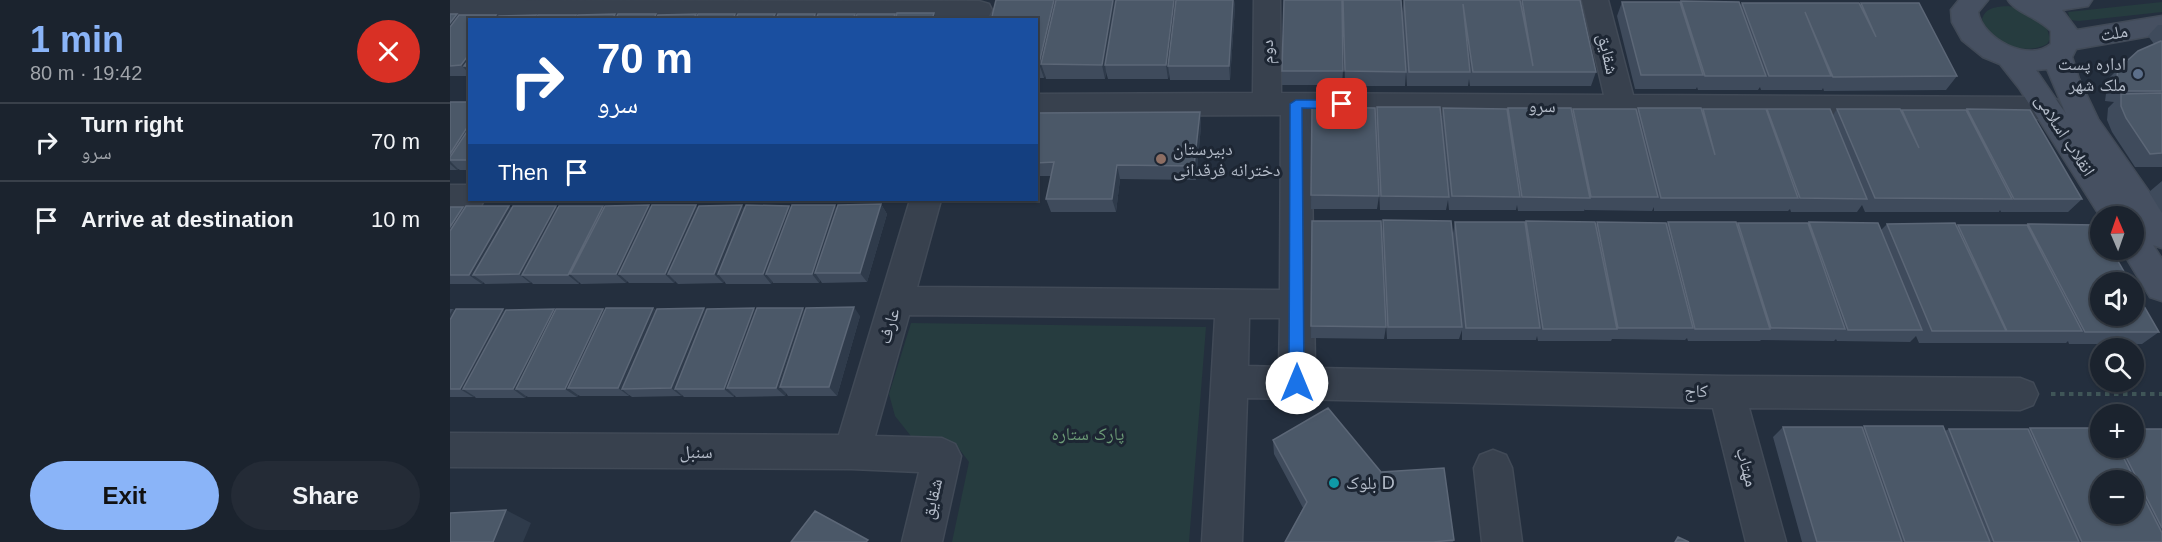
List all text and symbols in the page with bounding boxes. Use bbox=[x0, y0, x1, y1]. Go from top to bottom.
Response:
text: 1 min bbox=[30, 19, 124, 60]
button: close bbox=[357, 20, 420, 83]
street label: ملت bbox=[2099, 21, 2129, 45]
street label: شقایق bbox=[1593, 32, 1622, 76]
text: 70 m bbox=[597, 35, 693, 82]
street label: دوم bbox=[1257, 40, 1279, 64]
icon: right bbox=[498, 42, 576, 120]
place label: اداره پست ملک شهر bbox=[2058, 54, 2126, 95]
text: 80 m · 19:42 bbox=[30, 62, 142, 84]
marker: اداره پست ملک شهر bbox=[2131, 67, 2145, 81]
pin bbox=[1316, 78, 1367, 129]
icon: arrive bbox=[1325, 87, 1358, 120]
text: سرو bbox=[597, 89, 638, 119]
street label: انقلاب اسلامی bbox=[2030, 90, 2099, 180]
street label: سرو bbox=[1528, 96, 1556, 116]
text: Turn right bbox=[81, 112, 183, 137]
icon: right bbox=[30, 126, 63, 159]
text: 70 m bbox=[371, 129, 420, 154]
place label: دبیرستان دخترانه فرقدانی bbox=[1173, 139, 1281, 181]
text: سرو bbox=[81, 141, 112, 163]
marker: دبیرستان دخترانه فرقدانی bbox=[1154, 152, 1168, 166]
icon: arrive bbox=[560, 156, 593, 189]
text: Then bbox=[498, 160, 548, 185]
icon: arrive bbox=[30, 204, 63, 237]
north arrow bbox=[2090, 206, 2144, 260]
map controls bbox=[2090, 206, 2144, 524]
text: Arrive at destination bbox=[81, 207, 294, 232]
text: 10 m bbox=[371, 207, 420, 232]
button: sound bbox=[2090, 272, 2144, 326]
street label: عارف bbox=[874, 306, 904, 346]
button: search bbox=[2090, 338, 2144, 392]
position arrow bbox=[1265, 351, 1329, 415]
street label: کاج bbox=[1684, 381, 1708, 403]
button: + bbox=[2090, 404, 2144, 458]
park label: پارک ستاره bbox=[1052, 424, 1124, 445]
street label: سنبل bbox=[680, 442, 713, 463]
street label: مهتاب bbox=[1732, 445, 1762, 489]
button: Exit bbox=[30, 461, 219, 530]
button: Share bbox=[231, 461, 420, 530]
button: − bbox=[2090, 470, 2144, 524]
place label: بلوک D bbox=[1346, 473, 1395, 494]
marker: بلوک D bbox=[1327, 476, 1341, 490]
street label: شقایق bbox=[918, 477, 947, 521]

